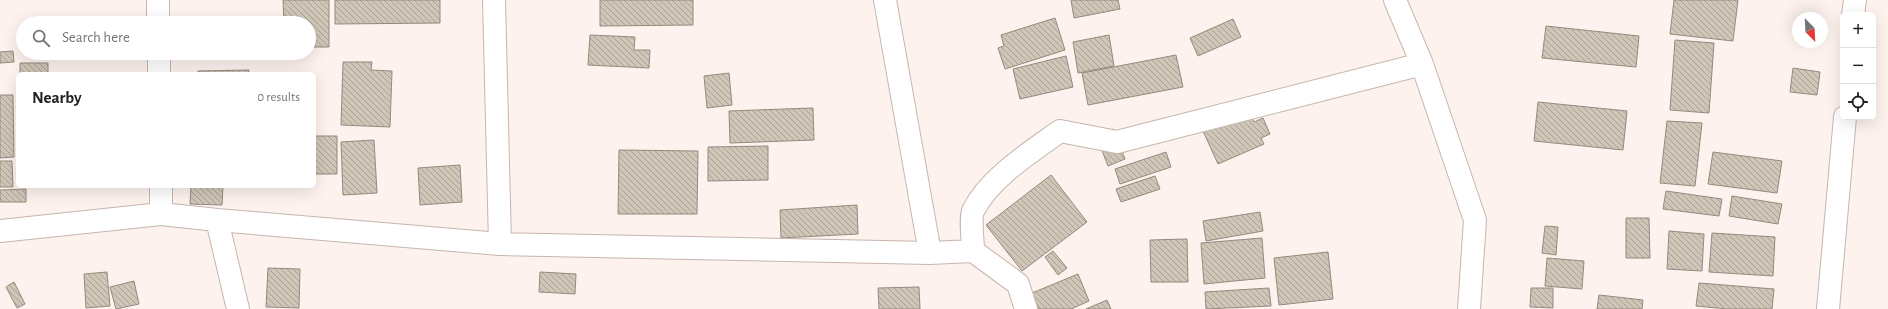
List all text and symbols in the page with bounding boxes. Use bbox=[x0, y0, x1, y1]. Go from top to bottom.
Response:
north arrow bbox=[1792, 12, 1828, 48]
map controls bbox=[1840, 12, 1876, 120]
button: + bbox=[1840, 12, 1876, 48]
search box bbox=[16, 16, 316, 60]
icon: search bbox=[30, 27, 52, 49]
text: Search here bbox=[62, 30, 130, 45]
button: − bbox=[1840, 48, 1876, 84]
button: locate bbox=[1840, 84, 1876, 120]
text: Nearby bbox=[32, 89, 82, 106]
text: 0 results bbox=[257, 91, 300, 104]

